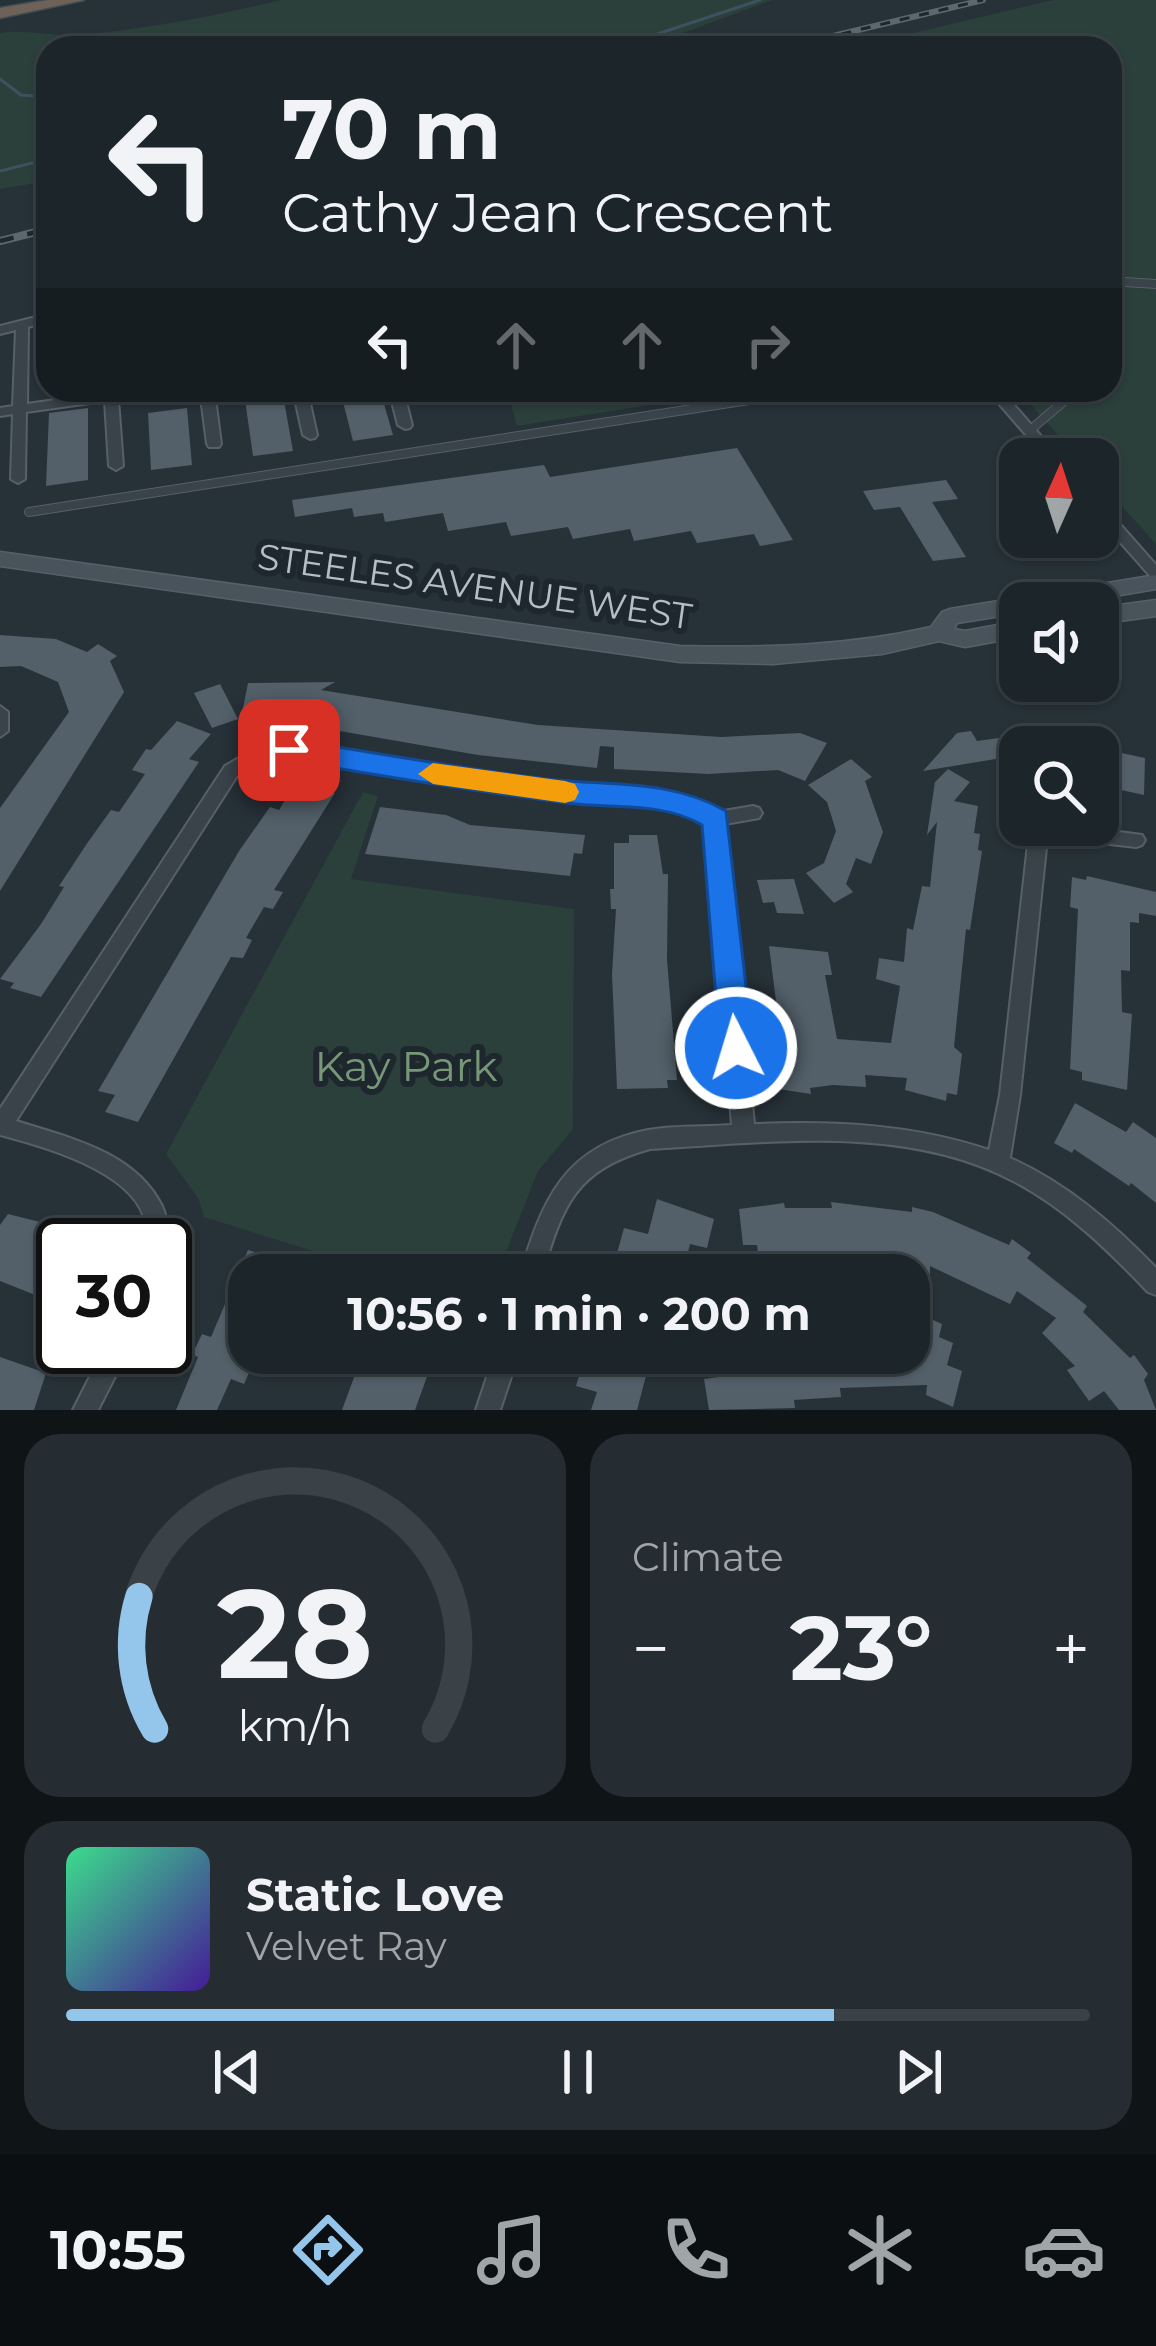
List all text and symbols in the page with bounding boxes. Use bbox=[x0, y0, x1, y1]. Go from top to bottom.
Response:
text: 70 m bbox=[282, 78, 501, 180]
icon: left bbox=[84, 84, 240, 240]
text: Cathy Jean Crescent bbox=[282, 180, 833, 246]
icon: left bbox=[357, 312, 423, 378]
icon: ahead bbox=[483, 312, 549, 378]
icon: ahead bbox=[609, 312, 675, 378]
icon: right bbox=[735, 312, 801, 378]
north arrow bbox=[999, 438, 1119, 558]
map controls bbox=[999, 438, 1119, 846]
street label: STEELES AVENUE WEST bbox=[255, 534, 695, 638]
button: sound bbox=[999, 582, 1119, 702]
pin bbox=[238, 699, 340, 801]
icon: arrive bbox=[256, 717, 322, 783]
button: search bbox=[999, 726, 1119, 846]
position arrow bbox=[673, 985, 799, 1111]
park label: Kay Park bbox=[315, 1040, 497, 1092]
speed limit sign: 30 bbox=[36, 1218, 192, 1374]
text: 10:56 · 1 min · 200 m bbox=[347, 1286, 811, 1341]
text: Climate bbox=[632, 1533, 784, 1581]
text: 28 bbox=[217, 1557, 373, 1709]
text: 23° bbox=[790, 1593, 932, 1703]
text: − bbox=[632, 1608, 670, 1689]
text: + bbox=[1052, 1608, 1090, 1689]
text: km/h bbox=[238, 1698, 352, 1751]
text: Static Love bbox=[246, 1867, 504, 1922]
text: Velvet Ray bbox=[246, 1922, 447, 1970]
icon: previous bbox=[204, 2039, 270, 2105]
icon: pause bbox=[545, 2039, 611, 2105]
icon: next bbox=[886, 2039, 952, 2105]
icon: directions bbox=[286, 2208, 370, 2292]
icon: music bbox=[470, 2208, 554, 2292]
icon: phone bbox=[654, 2208, 738, 2292]
icon: climate bbox=[838, 2208, 922, 2292]
icon: car bbox=[1022, 2208, 1106, 2292]
text: 10:55 bbox=[50, 2217, 186, 2283]

